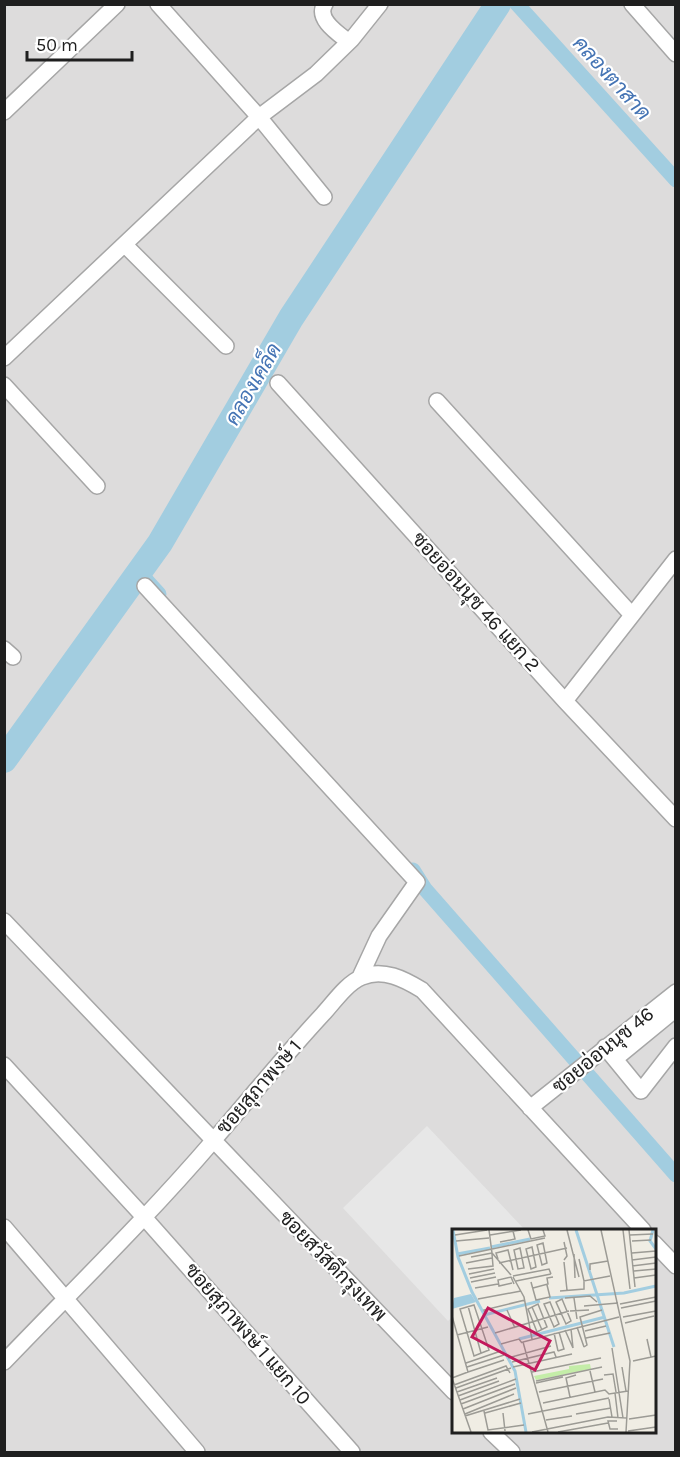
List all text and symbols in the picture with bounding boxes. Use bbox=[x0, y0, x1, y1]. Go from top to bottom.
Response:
scale bar bbox=[27, 24, 132, 62]
water label: คลองตาสาด bbox=[568, 31, 656, 125]
text: 50 m bbox=[36, 34, 78, 56]
water label: คลองเคล็ด bbox=[217, 337, 286, 429]
street label: ซอยอ่อนนุช 46 แยก 2 bbox=[406, 527, 545, 678]
street label: ซอยอ่อนนุช 46 bbox=[547, 1001, 660, 1099]
street label: ซอยสุภาพงษ์ 1 bbox=[210, 1033, 308, 1140]
street label: ซอยสวัสดีกรุงเทพ bbox=[273, 1205, 393, 1327]
inset map bbox=[452, 1229, 656, 1433]
street label: ซอยสุภาพงษ์ 1 แยก 10 bbox=[179, 1257, 318, 1411]

